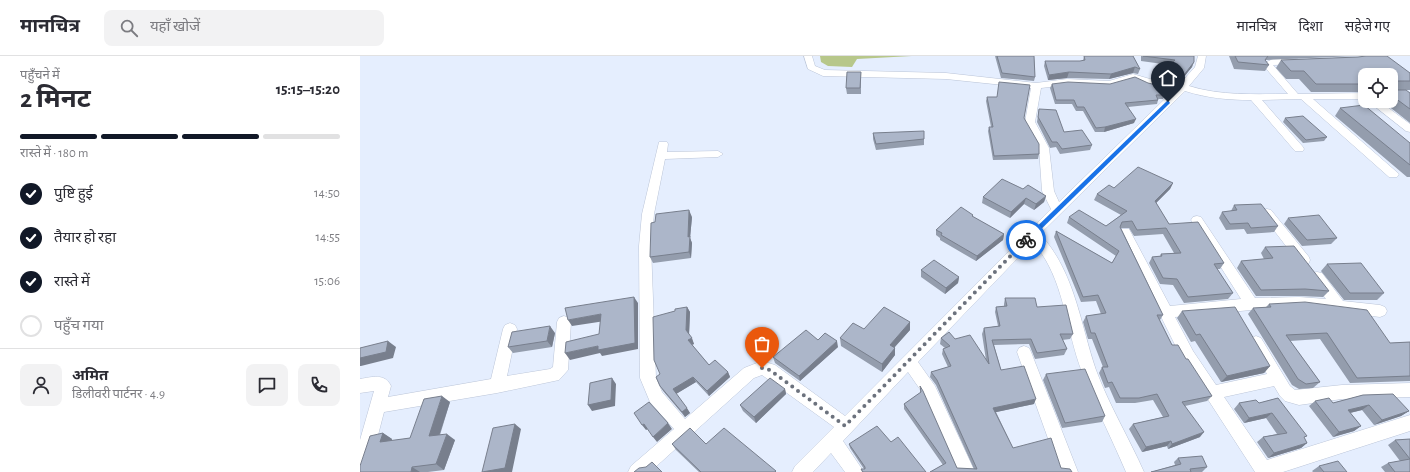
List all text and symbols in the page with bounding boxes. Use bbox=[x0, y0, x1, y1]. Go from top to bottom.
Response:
search box bbox=[104, 10, 384, 46]
text: मानचित्र bbox=[20, 17, 80, 36]
icon: search bbox=[118, 17, 140, 39]
text: यहाँ खोजें bbox=[150, 19, 200, 34]
text: मानचित्र bbox=[1237, 20, 1277, 34]
text: दिशा bbox=[1299, 20, 1323, 34]
text: सहेजे गए bbox=[1345, 20, 1390, 34]
pin bbox=[1151, 61, 1185, 102]
icon: home bbox=[1157, 67, 1179, 89]
map controls bbox=[1358, 68, 1398, 108]
button: locate bbox=[1358, 68, 1398, 108]
text: पहुँचने में bbox=[20, 69, 60, 82]
text: 15:15–15:20 bbox=[276, 82, 340, 97]
text: 2 मिनट bbox=[20, 86, 91, 112]
text: रास्ते में · 180 m bbox=[20, 147, 88, 160]
icon: check bbox=[20, 183, 42, 205]
text: पुष्टि हुई bbox=[54, 186, 93, 201]
text: 14:50 bbox=[314, 187, 340, 200]
courier bbox=[1006, 220, 1046, 260]
icon: check bbox=[20, 227, 42, 249]
icon: bike bbox=[1015, 229, 1037, 251]
text: तैयार हो रहा bbox=[54, 230, 116, 245]
text: 14:55 bbox=[315, 231, 340, 244]
icon: check bbox=[20, 271, 42, 293]
text: रास्ते में bbox=[54, 274, 90, 289]
text: 15:06 bbox=[314, 275, 340, 288]
text: पहुँच गया bbox=[54, 318, 104, 333]
pin bbox=[745, 327, 779, 368]
icon: bag bbox=[751, 333, 773, 355]
button: person bbox=[20, 364, 62, 406]
button: chat bbox=[246, 364, 288, 406]
button: phone bbox=[298, 364, 340, 406]
text: अमित bbox=[72, 368, 108, 383]
text: डिलीवरी पार्टनर · 4.9 bbox=[72, 388, 165, 401]

